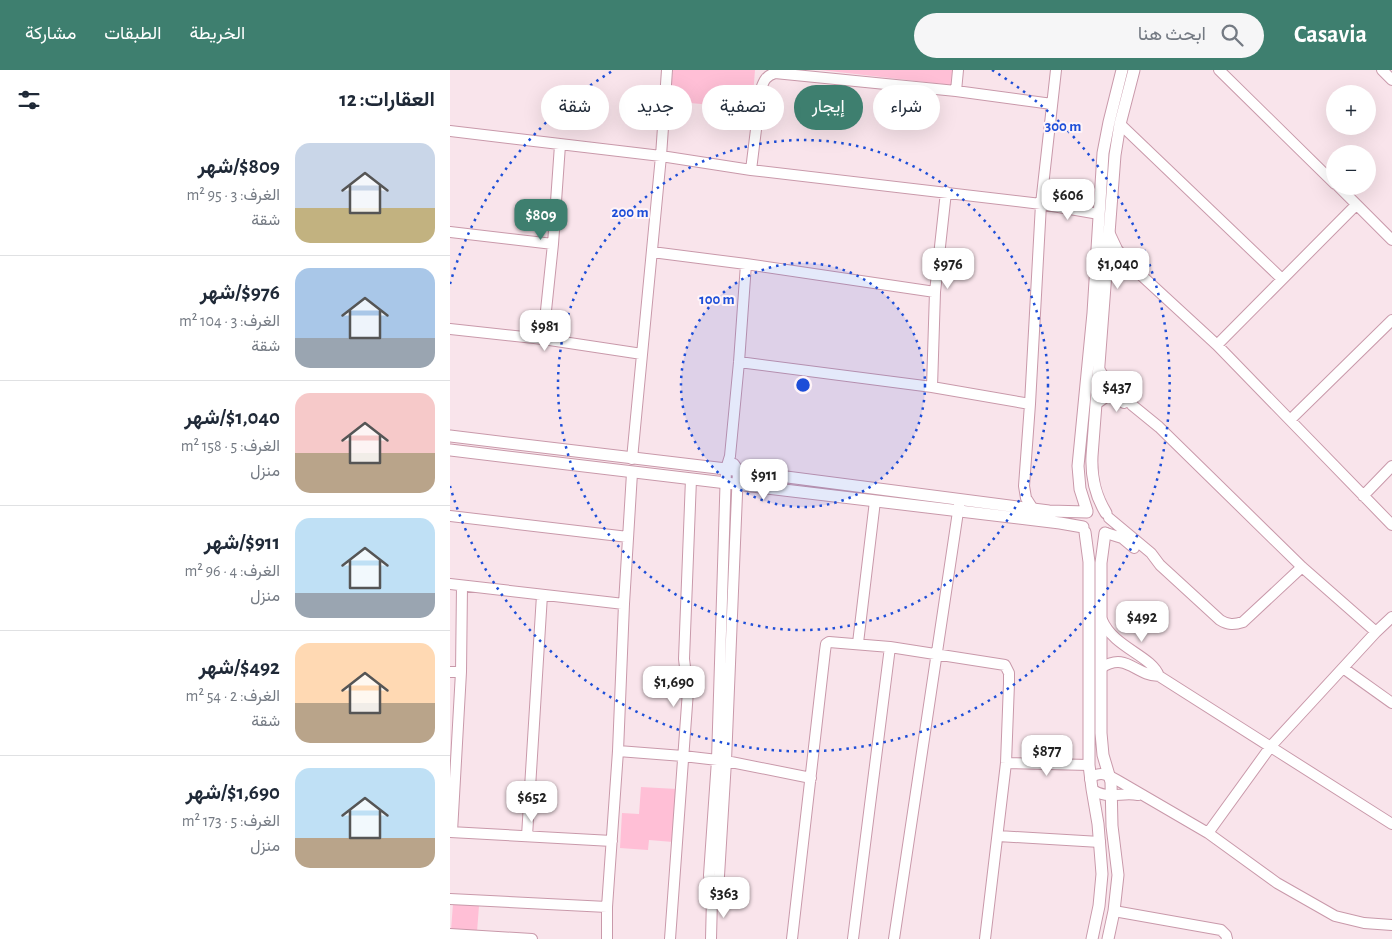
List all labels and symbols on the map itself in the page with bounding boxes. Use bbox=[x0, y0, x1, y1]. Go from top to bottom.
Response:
text: 300 m bbox=[1045, 119, 1081, 134]
pin: $606 bbox=[1038, 178, 1098, 221]
pin: $809 bbox=[511, 198, 571, 241]
text: 200 m bbox=[611, 205, 649, 220]
pin: $976 bbox=[918, 248, 978, 290]
pin: $1,040 bbox=[1077, 248, 1159, 290]
text: 100 m bbox=[699, 292, 735, 307]
pin: $981 bbox=[515, 310, 575, 352]
pin: $437 bbox=[1087, 370, 1147, 413]
centre of rings bbox=[794, 376, 812, 394]
pin: $911 bbox=[734, 458, 794, 501]
pin: $492 bbox=[1112, 600, 1172, 643]
pin: $1,690 bbox=[633, 666, 715, 708]
pin: $877 bbox=[1017, 734, 1077, 777]
pin: $652 bbox=[502, 780, 562, 823]
pin: $363 bbox=[694, 876, 754, 919]

